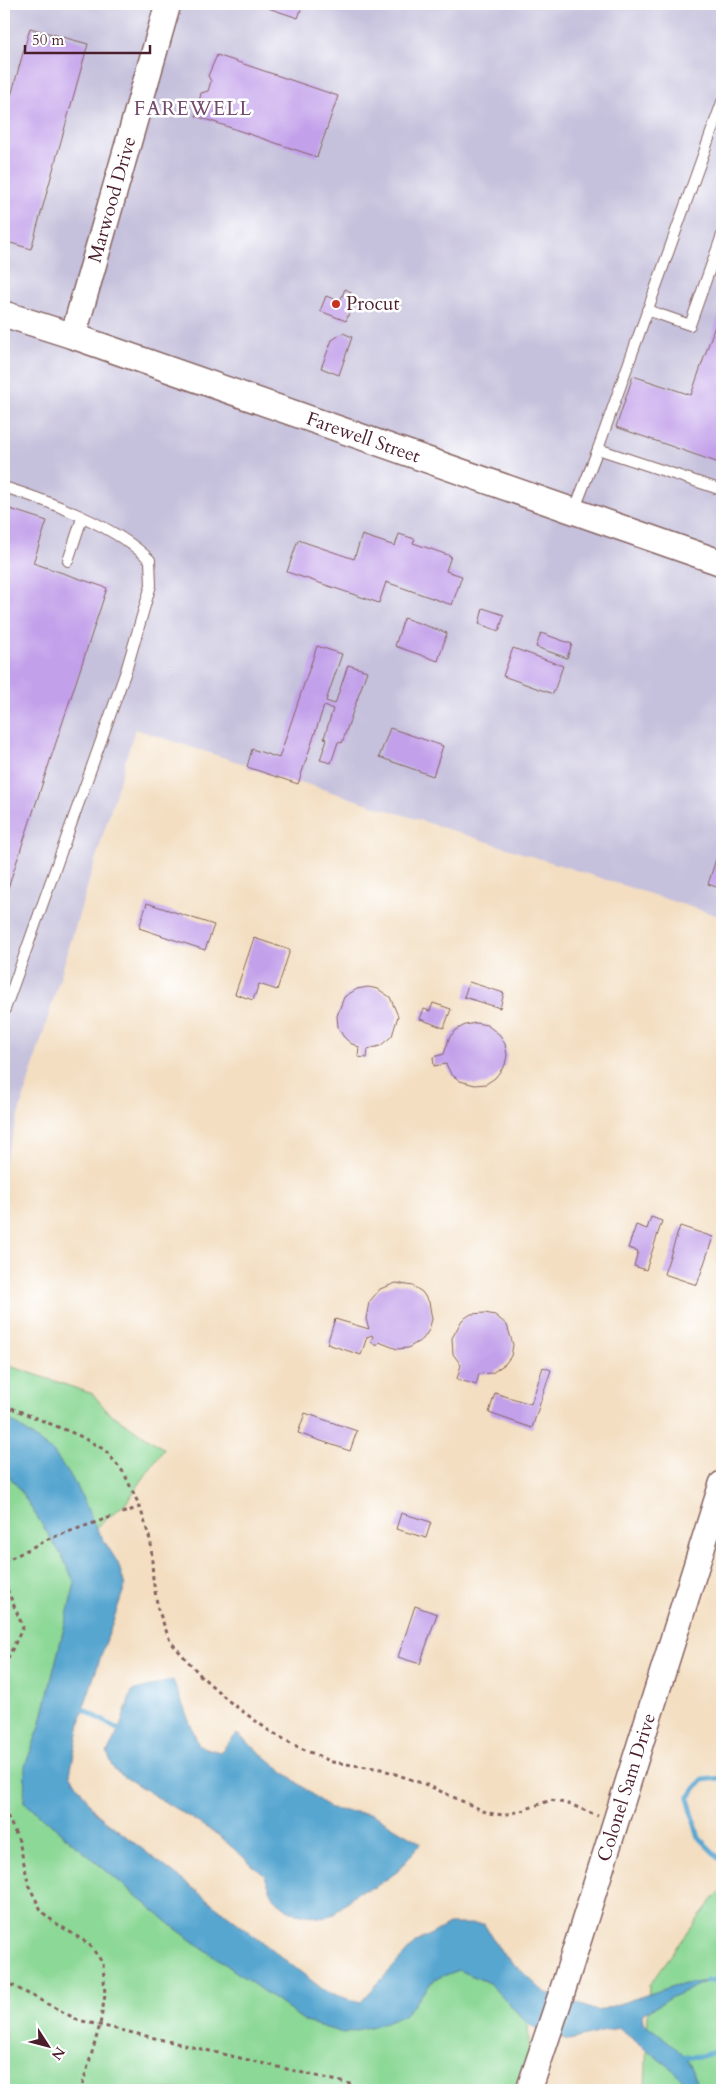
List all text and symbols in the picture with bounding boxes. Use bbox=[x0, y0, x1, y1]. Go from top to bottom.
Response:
scale bar bbox=[25, 22, 150, 54]
text: 50 m bbox=[32, 30, 64, 50]
district label: FAREWELL bbox=[134, 95, 252, 122]
street label: Marwood Drive bbox=[82, 133, 142, 266]
place label: Procut bbox=[346, 291, 400, 317]
marker: Procut bbox=[330, 298, 342, 310]
street label: Farewell Street bbox=[303, 406, 424, 469]
street label: Colonel Sam Drive bbox=[591, 1710, 662, 1865]
north arrow bbox=[22, 2022, 72, 2072]
text: N bbox=[47, 2043, 69, 2064]

